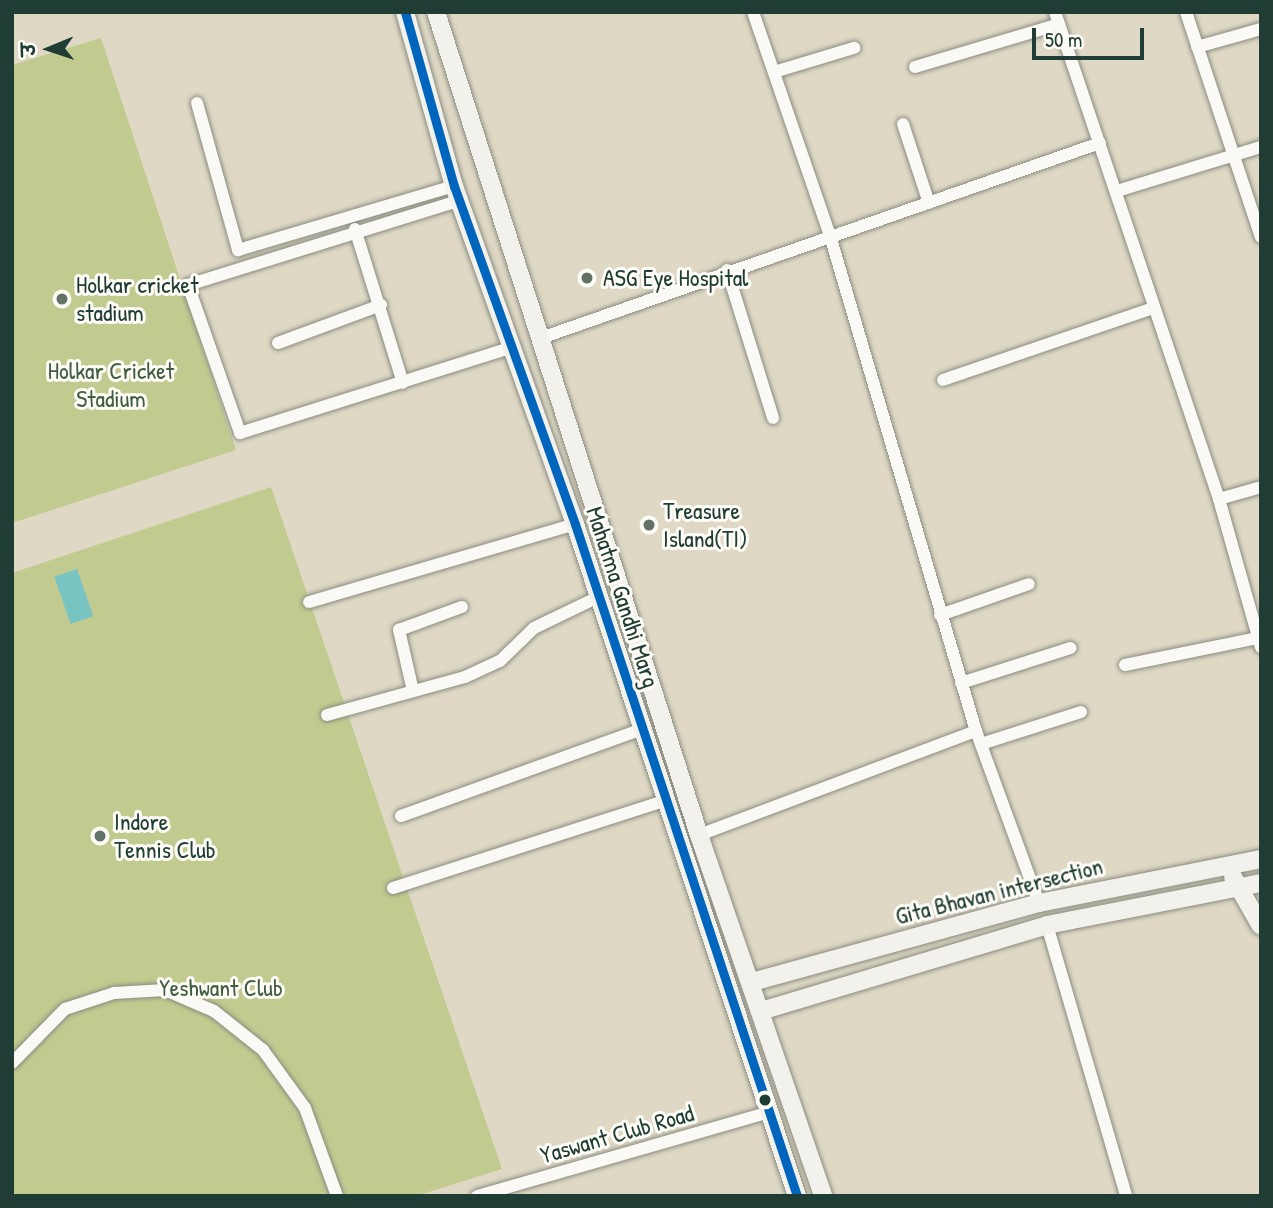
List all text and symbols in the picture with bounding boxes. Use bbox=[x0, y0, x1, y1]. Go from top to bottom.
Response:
north arrow bbox=[14, 14, 84, 84]
scale bar bbox=[1035, 14, 1147, 58]
text: 50 m bbox=[1045, 25, 1082, 54]
text: उ bbox=[15, 43, 41, 57]
place label: ASG Eye Hospital bbox=[603, 264, 748, 292]
marker: ASG Eye Hospital bbox=[577, 268, 597, 288]
place label: Holkar cricket stadium bbox=[76, 271, 198, 327]
marker: Holkar cricket stadium bbox=[54, 291, 70, 307]
park label: Holkar Cricket Stadium bbox=[48, 357, 174, 413]
place label: Treasure Island(TI) bbox=[663, 497, 748, 553]
street label: Mahatma Gandhi Marg bbox=[580, 503, 666, 691]
marker: Treasure Island(TI) bbox=[641, 517, 657, 533]
place label: Indore Tennis Club bbox=[114, 808, 216, 864]
marker: Indore Tennis Club bbox=[92, 828, 108, 844]
street label: Gita Bhavan intersection bbox=[892, 851, 1106, 931]
park label: Yeshwant Club bbox=[159, 974, 283, 1002]
unlabelled marker bbox=[758, 1093, 772, 1107]
street label: Yaswant Club Road bbox=[537, 1098, 697, 1170]

